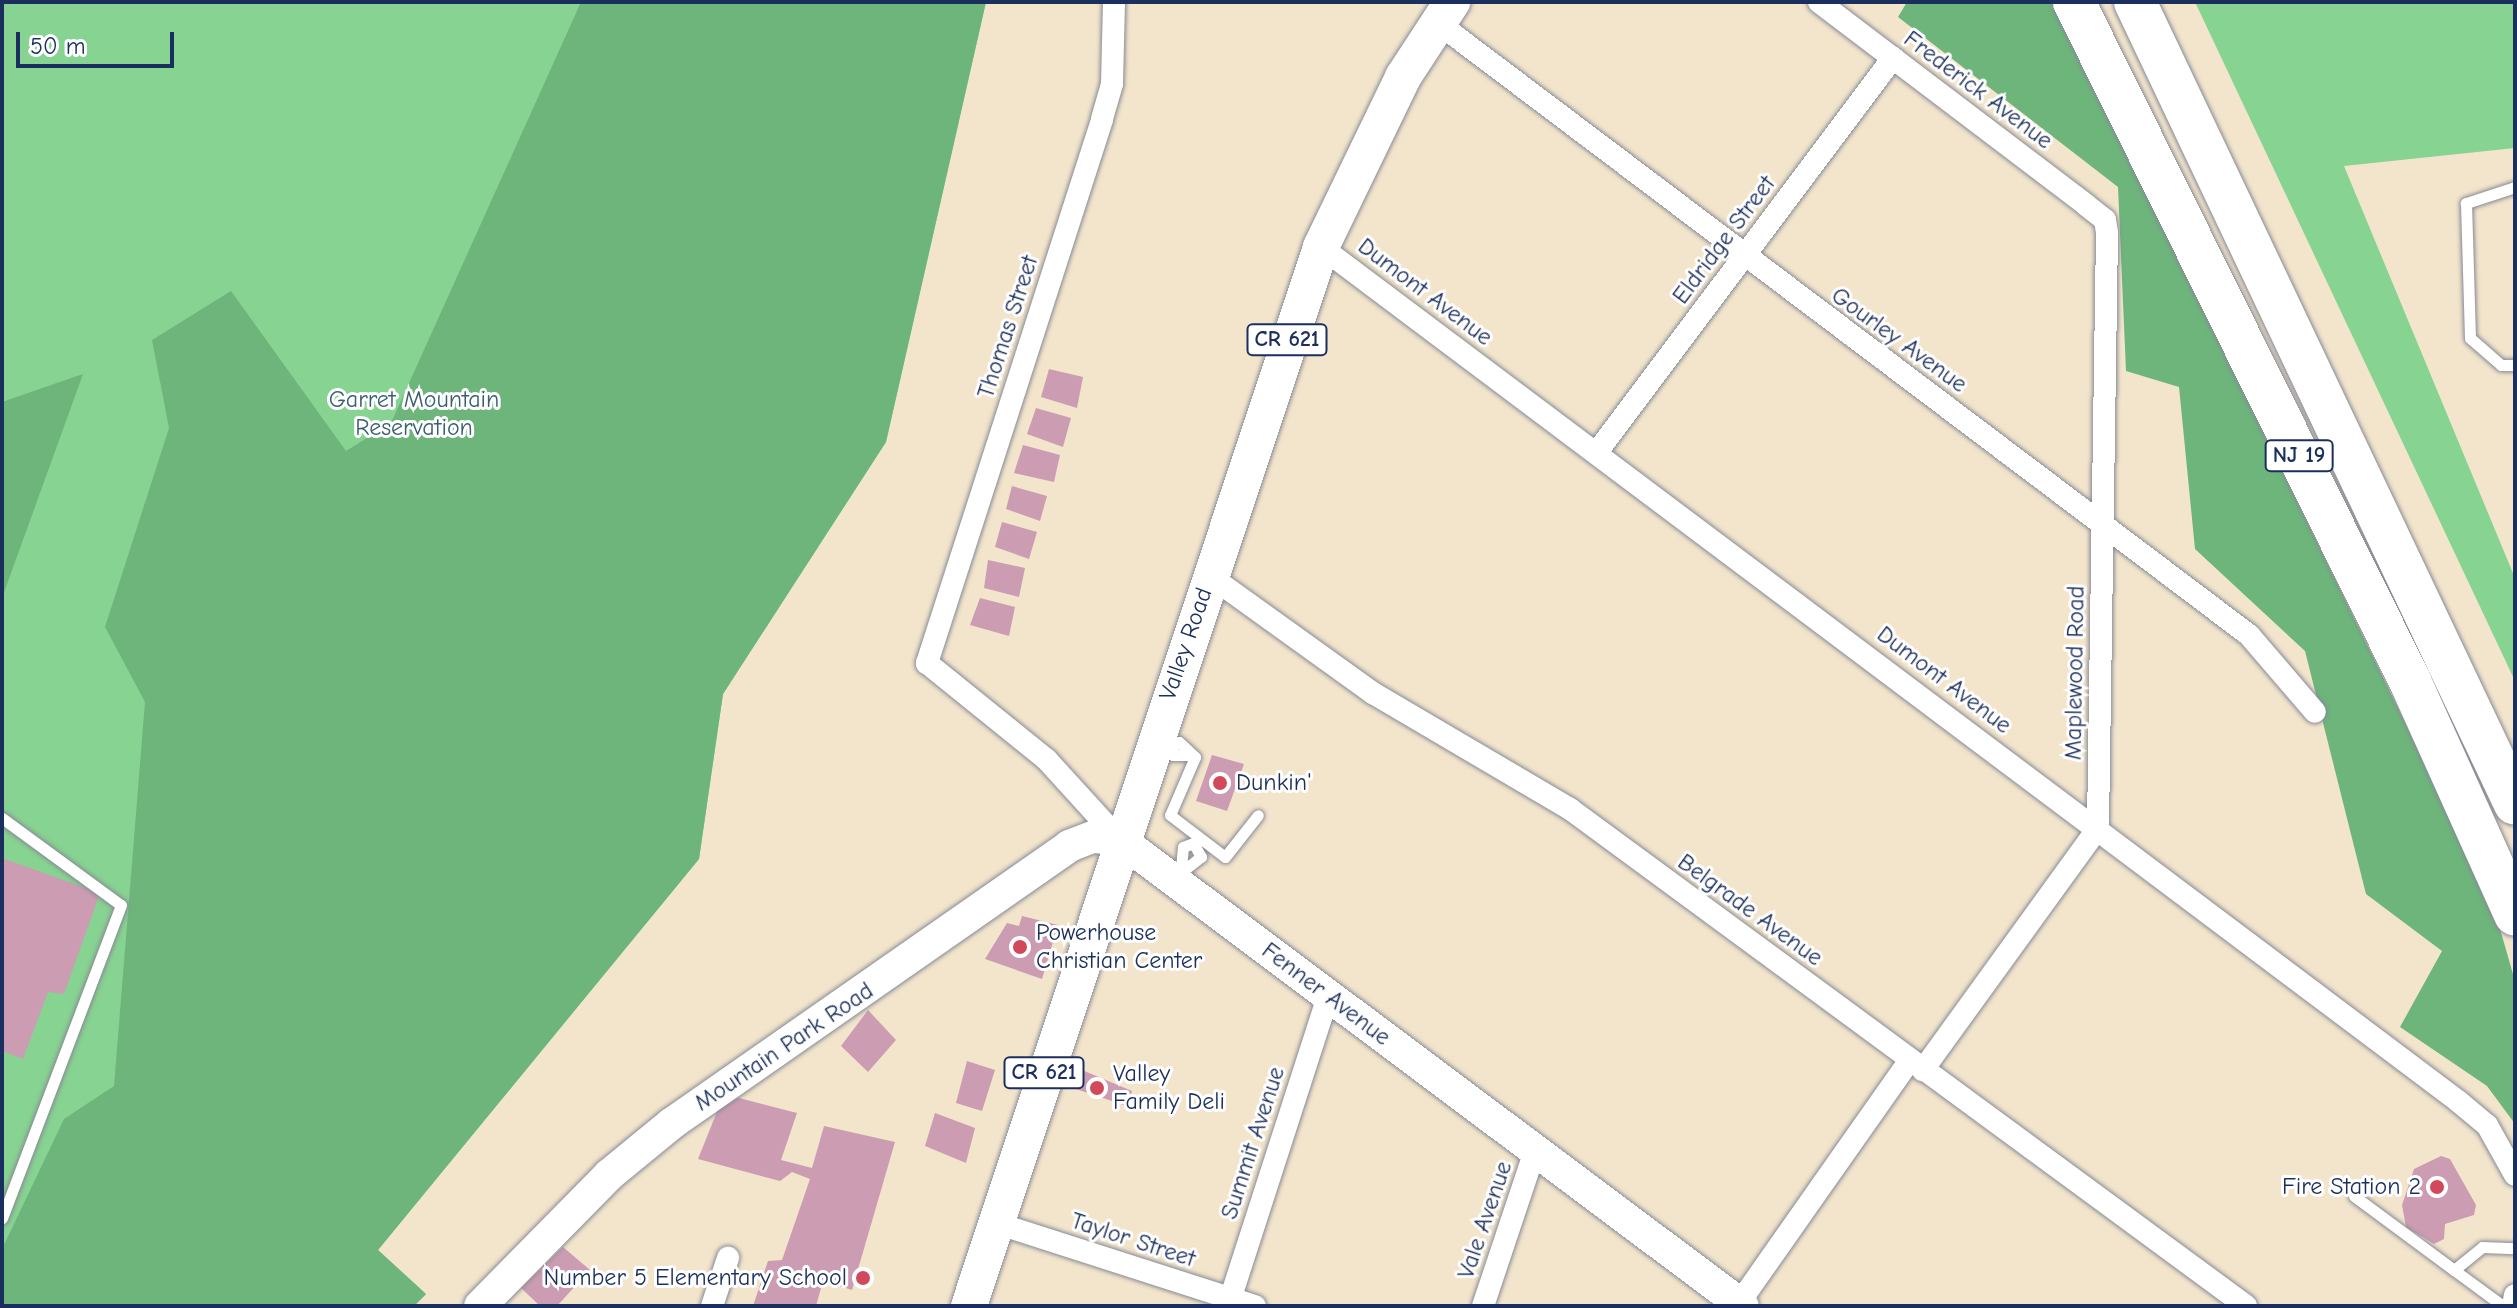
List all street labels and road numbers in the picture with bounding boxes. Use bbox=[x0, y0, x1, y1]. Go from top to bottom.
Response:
street label: Frederick Avenue bbox=[1898, 25, 2058, 155]
street label: Eldridge Street bbox=[1666, 170, 1782, 310]
street label: Dumont Avenue bbox=[1352, 232, 1498, 352]
street label: Thomas Street bbox=[971, 252, 1045, 402]
street label: Gourley Avenue bbox=[1826, 281, 1972, 399]
road number: CR 621 bbox=[1245, 322, 1329, 358]
road number: NJ 19 bbox=[2263, 438, 2335, 474]
street label: Valley Road bbox=[1153, 584, 1219, 704]
street label: Maplewood Road bbox=[2059, 586, 2091, 760]
street label: Dumont Avenue bbox=[1871, 620, 2017, 740]
street label: Belgrade Avenue bbox=[1672, 848, 1828, 972]
street label: Fenner Avenue bbox=[1256, 936, 1396, 1052]
street label: Mountain Park Road bbox=[689, 977, 879, 1117]
road number: CR 621 bbox=[1002, 1055, 1086, 1091]
street label: Summit Avenue bbox=[1215, 1063, 1291, 1223]
street label: Vale Avenue bbox=[1451, 1158, 1519, 1282]
street label: Taylor Street bbox=[1067, 1206, 1199, 1274]

